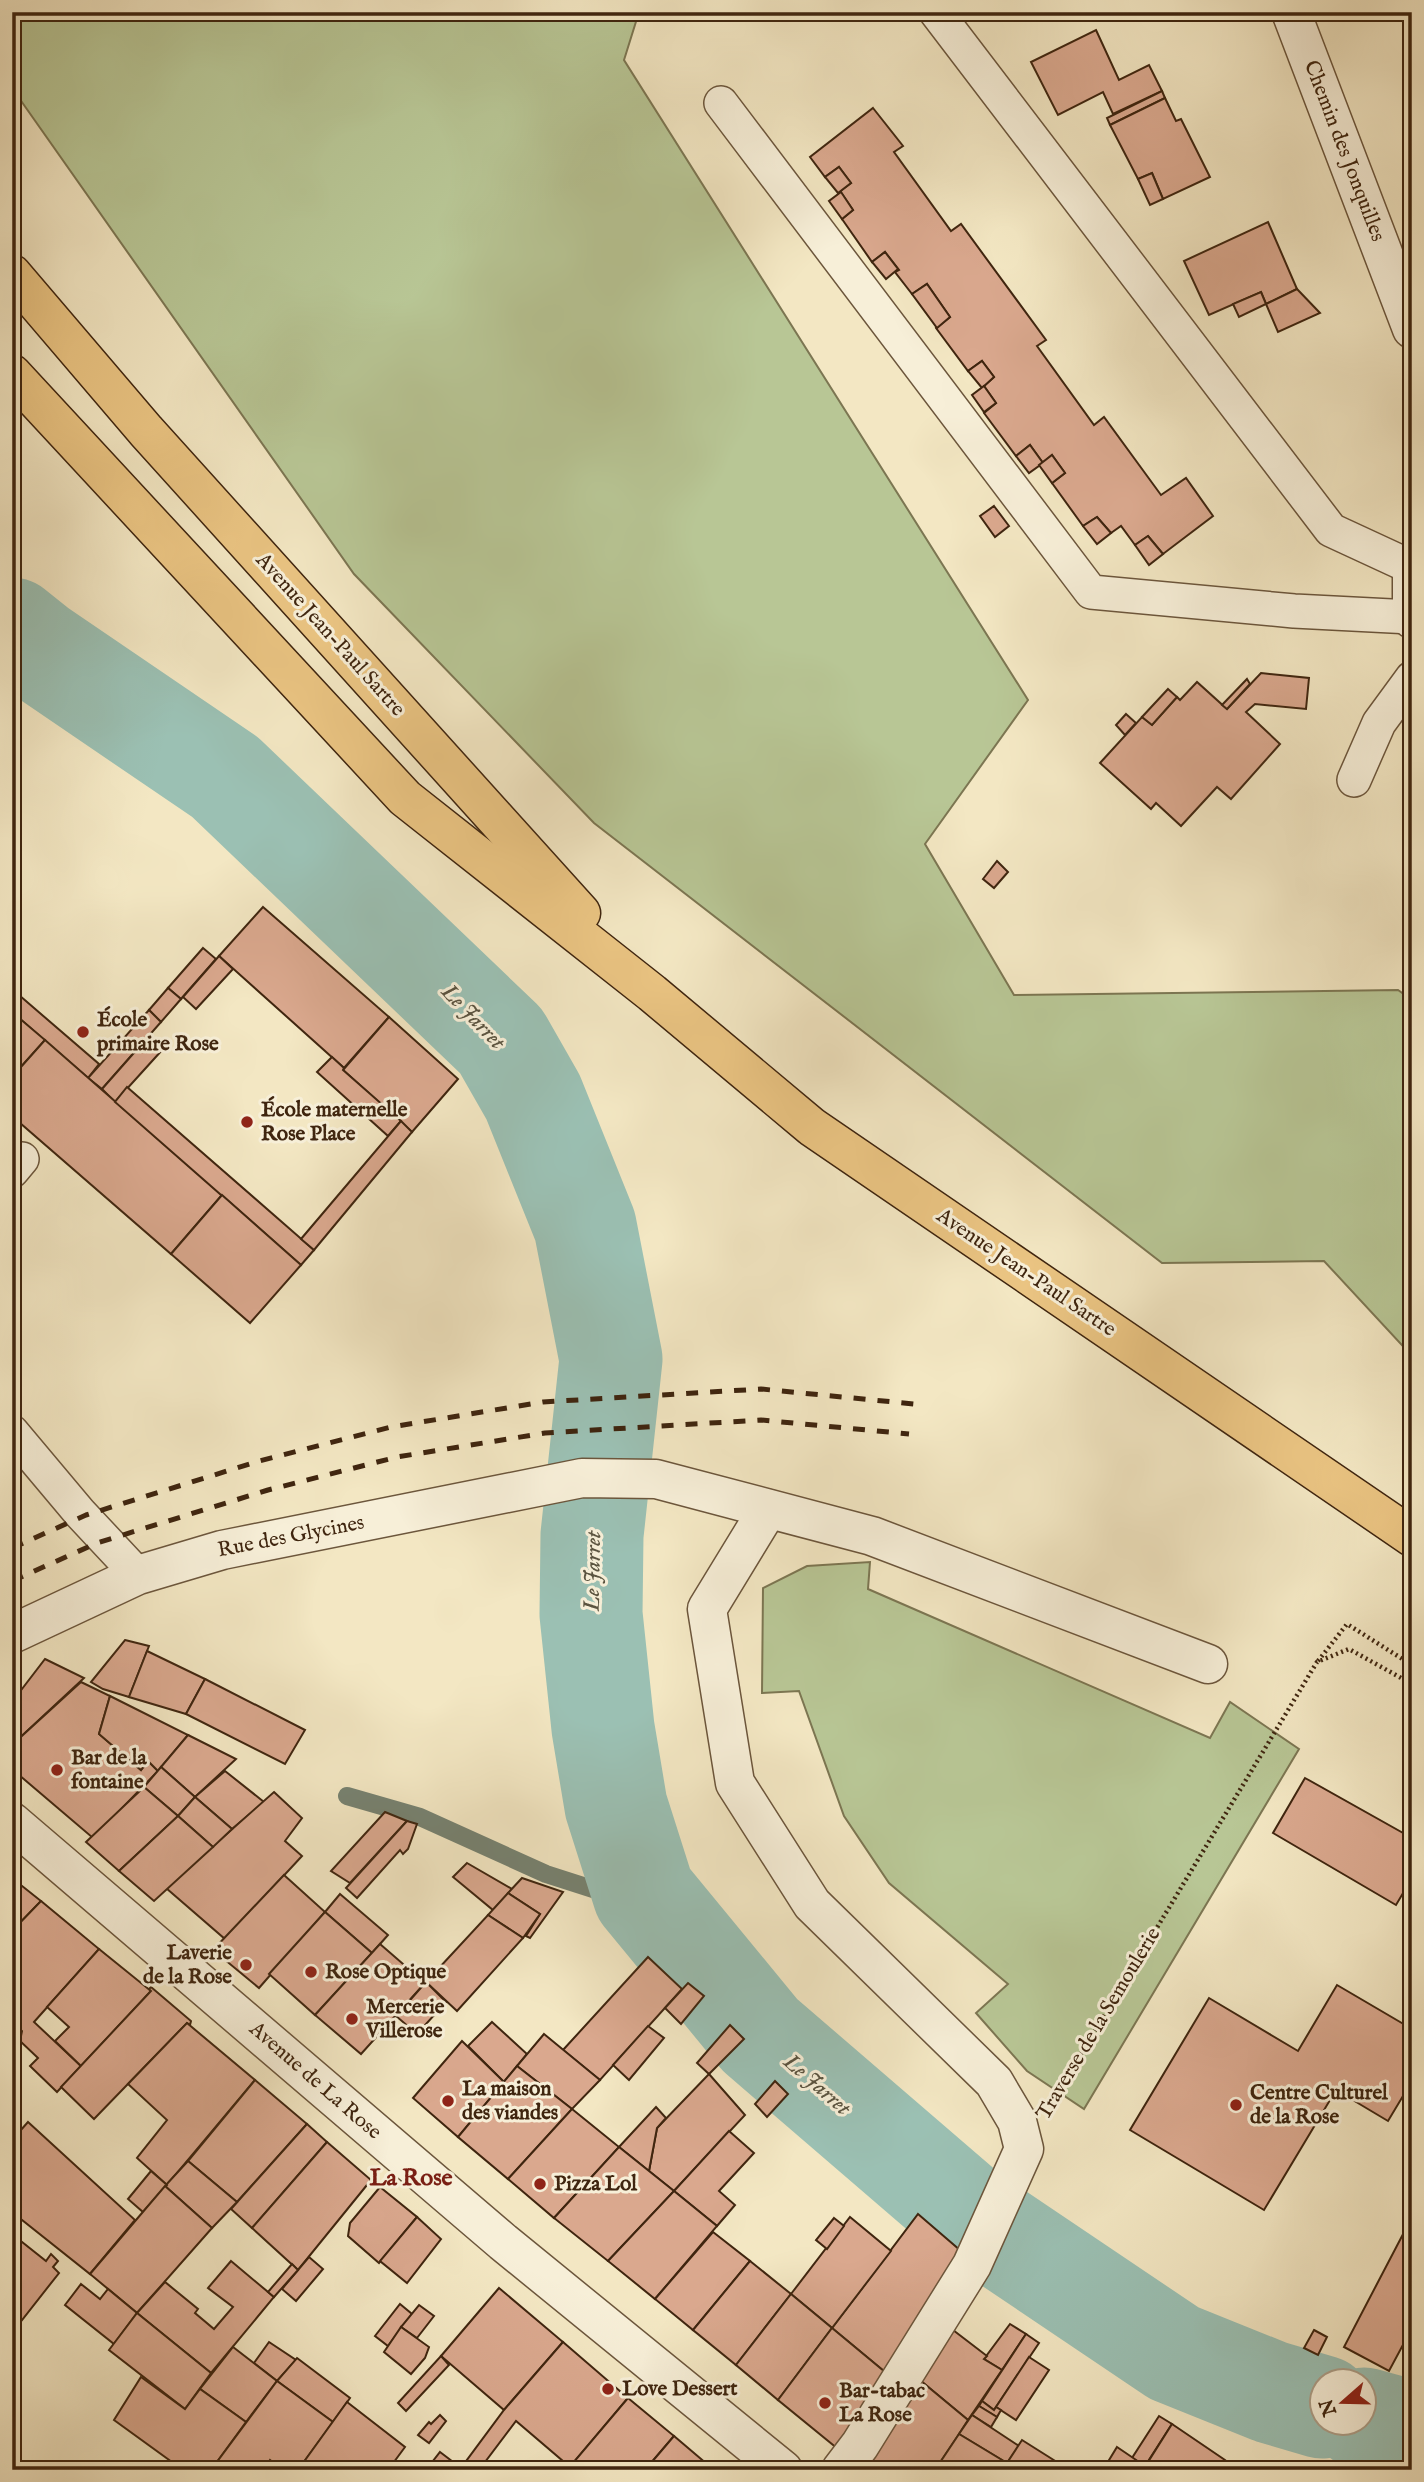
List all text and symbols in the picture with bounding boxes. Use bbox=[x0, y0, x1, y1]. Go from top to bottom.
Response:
street label: Chemin des Jonquilles bbox=[1297, 57, 1391, 245]
street label: Avenue Jean-Paul Sartre bbox=[249, 547, 411, 723]
water label: Le Jarret bbox=[434, 977, 513, 1057]
place label: École primaire Rose bbox=[96, 1006, 219, 1058]
marker: École primaire Rose bbox=[75, 1024, 91, 1040]
place label: École maternelle Rose Place bbox=[261, 1096, 408, 1148]
marker: École maternelle Rose Place bbox=[239, 1114, 255, 1130]
street label: Avenue Jean-Paul Sartre bbox=[930, 1202, 1121, 1343]
street label: Rue des Glycines bbox=[215, 1510, 367, 1564]
water label: Le Jarret bbox=[578, 1529, 608, 1613]
place label: Bar de la fontaine bbox=[71, 1745, 147, 1796]
marker: Bar de la fontaine bbox=[49, 1762, 65, 1778]
street label: Traverse de la Semoulerie bbox=[1031, 1922, 1167, 2125]
place label: Laverie de la Rose bbox=[143, 1940, 232, 1991]
marker: Laverie de la Rose bbox=[238, 1957, 254, 1973]
place label: Rose Optique bbox=[325, 1959, 447, 1986]
marker: Rose Optique bbox=[303, 1964, 319, 1980]
place label: Mercerie Villerose bbox=[365, 1994, 445, 2045]
marker: Mercerie Villerose bbox=[344, 2011, 360, 2027]
street label: Avenue de La Rose bbox=[242, 2015, 387, 2146]
water label: Le Jarret bbox=[776, 2047, 858, 2123]
place label: La maison des viandes bbox=[462, 2076, 558, 2127]
place label: Centre Culturel de la Rose bbox=[1250, 2080, 1389, 2131]
marker: La maison des viandes bbox=[440, 2093, 456, 2109]
marker: Centre Culturel de la Rose bbox=[1228, 2097, 1244, 2113]
district label: La Rose bbox=[369, 2163, 453, 2194]
place label: Pizza Lol bbox=[554, 2171, 638, 2198]
marker: Pizza Lol bbox=[532, 2176, 548, 2192]
north arrow bbox=[1308, 2366, 1378, 2436]
place label: Love Dessert bbox=[622, 2376, 738, 2403]
place label: Bar-tabac La Rose bbox=[839, 2378, 925, 2429]
marker: Love Dessert bbox=[600, 2381, 616, 2397]
marker: Bar-tabac La Rose bbox=[817, 2395, 833, 2411]
text: N bbox=[1315, 2395, 1343, 2420]

